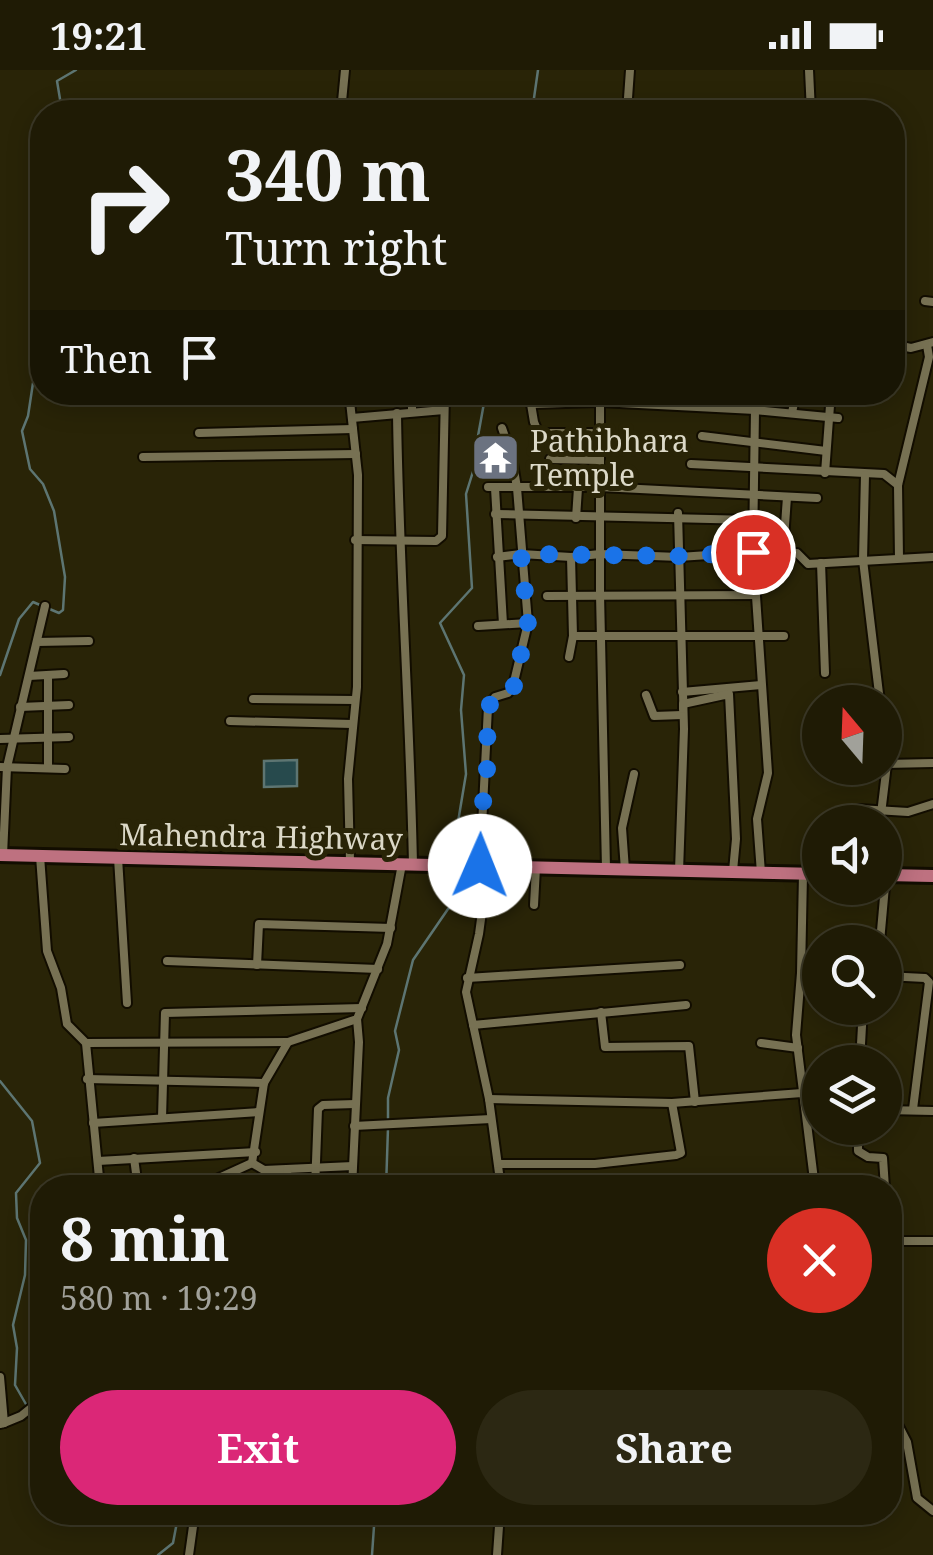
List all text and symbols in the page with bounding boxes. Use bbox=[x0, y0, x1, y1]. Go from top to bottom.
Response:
text: 19:21 bbox=[50, 9, 147, 61]
text: 340 m bbox=[225, 126, 431, 222]
icon: right bbox=[60, 140, 190, 270]
text: Turn right bbox=[225, 217, 447, 278]
icon: arrive bbox=[172, 330, 227, 385]
text: Then bbox=[60, 332, 152, 384]
place label: Pathibhara Temple bbox=[530, 420, 689, 495]
temple icon: Pathibhara Temple bbox=[469, 431, 521, 483]
pin bbox=[711, 510, 796, 595]
icon: arrive bbox=[726, 525, 781, 580]
north arrow bbox=[802, 685, 902, 785]
map controls bbox=[802, 685, 902, 1145]
button: sound bbox=[802, 805, 902, 905]
street label: Mahendra Highway bbox=[119, 813, 403, 859]
position arrow bbox=[428, 814, 532, 918]
button: search bbox=[802, 925, 902, 1025]
button: layers bbox=[802, 1045, 902, 1145]
text: 8 min bbox=[60, 1197, 230, 1279]
button: close bbox=[767, 1208, 872, 1313]
text: 580 m · 19:29 bbox=[60, 1276, 258, 1319]
button: Exit bbox=[60, 1390, 456, 1505]
button: Share bbox=[476, 1390, 872, 1505]

